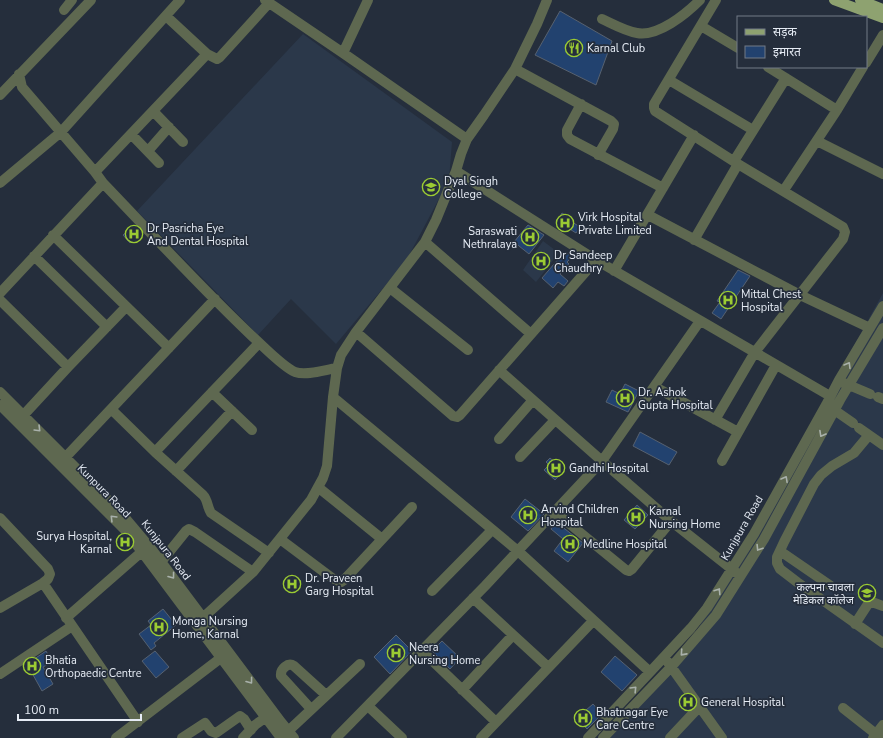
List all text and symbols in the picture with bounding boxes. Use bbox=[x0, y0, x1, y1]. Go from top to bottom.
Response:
legend bbox=[737, 16, 867, 68]
text: सड़क bbox=[773, 24, 798, 40]
restaurant icon: Karnal Club bbox=[564, 38, 584, 58]
place label: Karnal Club bbox=[587, 41, 645, 56]
text: इमारत bbox=[773, 44, 802, 60]
place label: Dyal Singh College bbox=[444, 174, 498, 202]
school or university icon: Dyal Singh College bbox=[421, 177, 441, 197]
place label: Virk Hospital Private Limited bbox=[577, 210, 652, 238]
hospital icon: Virk Hospital Private Limited bbox=[555, 213, 575, 233]
place label: Dr Pasricha Eye And Dental Hospital bbox=[147, 221, 249, 249]
hospital icon: Dr Pasricha Eye And Dental Hospital bbox=[124, 224, 144, 244]
place label: Saraswati Nethralaya bbox=[463, 224, 517, 252]
hospital icon: Saraswati Nethralaya bbox=[520, 227, 540, 247]
place label: Dr Sandeep Chaudhry bbox=[554, 248, 612, 276]
hospital icon: Dr Sandeep Chaudhry bbox=[531, 251, 551, 271]
place label: Mittal Chest Hospital bbox=[741, 287, 801, 315]
hospital icon: Mittal Chest Hospital bbox=[718, 290, 738, 310]
one-way arrow bbox=[843, 362, 850, 369]
place label: Dr. Ashok Gupta Hospital bbox=[638, 385, 713, 413]
hospital icon: Dr. Ashok Gupta Hospital bbox=[615, 388, 635, 408]
one-way arrow bbox=[33, 424, 41, 432]
one-way arrow bbox=[819, 430, 827, 437]
hospital icon: Gandhi Hospital bbox=[546, 458, 566, 478]
street label: Kunpura Road bbox=[74, 461, 134, 521]
place label: Gandhi Hospital bbox=[569, 461, 650, 476]
one-way arrow bbox=[780, 476, 787, 483]
street label: Kunjpura Road bbox=[717, 493, 767, 563]
place label: Arvind Children Hospital bbox=[541, 502, 619, 530]
place label: Karnal Nursing Home bbox=[649, 504, 720, 532]
hospital icon: Arvind Children Hospital bbox=[518, 505, 538, 525]
hospital icon: Karnal Nursing Home bbox=[626, 507, 646, 527]
one-way arrow bbox=[110, 515, 118, 523]
street label: Kunjpura Road bbox=[138, 517, 194, 583]
place label: Surya Hospital, Karnal bbox=[36, 529, 113, 557]
hospital icon: Surya Hospital, Karnal bbox=[115, 532, 135, 552]
hospital icon: Medline Hospital bbox=[560, 534, 580, 554]
place label: Medline Hospital bbox=[583, 537, 668, 552]
one-way arrow bbox=[756, 544, 763, 551]
place label: Dr. Praveen Garg Hospital bbox=[305, 571, 374, 599]
one-way arrow bbox=[168, 572, 175, 579]
hospital icon: Dr. Praveen Garg Hospital bbox=[282, 574, 302, 594]
place label: कल्पना चावला मेडिकल कॉलेज bbox=[793, 580, 855, 608]
school or university icon: कल्पना चावला मेडिकल कॉलेज bbox=[857, 583, 877, 603]
one-way arrow bbox=[714, 588, 721, 595]
place label: Monga Nursing Home, Karnal bbox=[172, 614, 248, 642]
hospital icon: Monga Nursing Home, Karnal bbox=[149, 617, 169, 637]
place label: Neera Nursing Home bbox=[409, 640, 480, 668]
hospital icon: Neera Nursing Home bbox=[386, 643, 406, 663]
one-way arrow bbox=[680, 648, 688, 656]
place label: Bhatia Orthopaedic Centre bbox=[45, 653, 142, 681]
hospital icon: Bhatia Orthopaedic Centre bbox=[22, 656, 42, 676]
one-way arrow bbox=[245, 676, 252, 683]
one-way arrow bbox=[629, 687, 636, 694]
hospital icon: General Hospital bbox=[678, 692, 698, 712]
place label: General Hospital bbox=[701, 695, 785, 710]
scale bar bbox=[18, 696, 141, 722]
text: 100 m bbox=[24, 702, 59, 718]
place label: Bhatnagar Eye Care Centre bbox=[596, 705, 668, 733]
hospital icon: Bhatnagar Eye Care Centre bbox=[573, 708, 593, 728]

